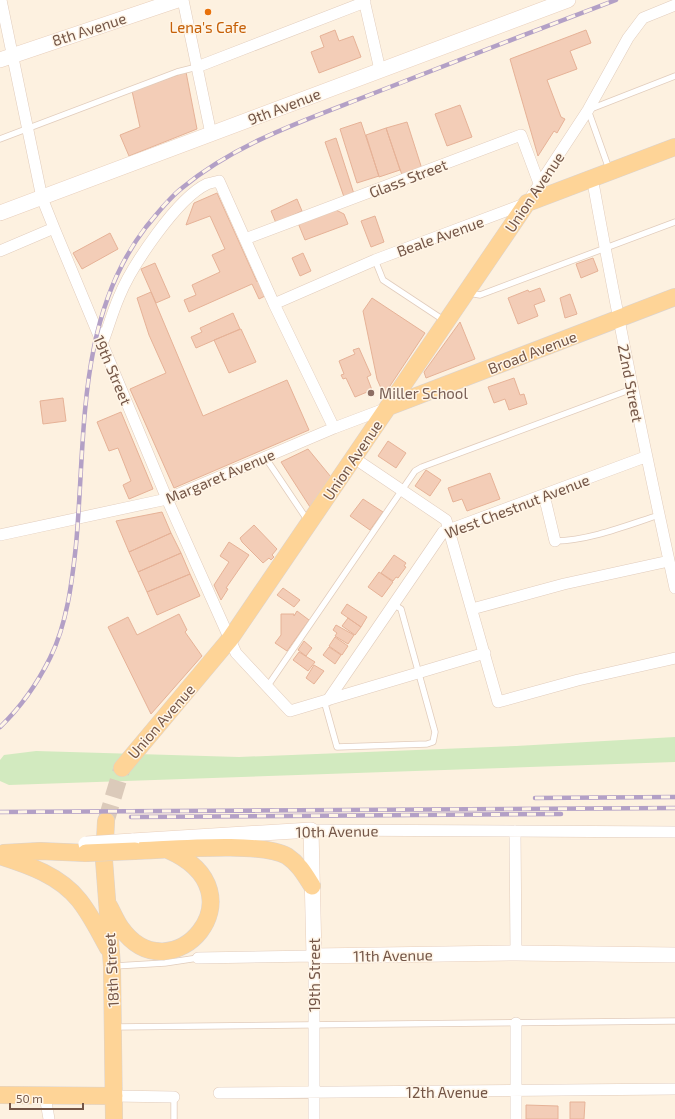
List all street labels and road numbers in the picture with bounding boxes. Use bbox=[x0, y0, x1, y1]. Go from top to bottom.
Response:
street label: 8th Avenue bbox=[50, 9, 128, 49]
street label: 9th Avenue bbox=[245, 84, 323, 128]
street label: Union Avenue bbox=[501, 148, 567, 236]
street label: Glass Street bbox=[366, 155, 450, 201]
street label: Beale Avenue bbox=[394, 212, 486, 260]
street label: Broad Avenue bbox=[485, 327, 579, 377]
street label: 19th Street bbox=[90, 332, 136, 408]
street label: 22nd Street bbox=[615, 342, 647, 424]
street label: Union Avenue bbox=[319, 416, 385, 504]
street label: Margaret Avenue bbox=[163, 445, 277, 507]
street label: West Chestnut Avenue bbox=[442, 470, 592, 542]
street label: Union Avenue bbox=[124, 680, 198, 762]
street label: 10th Avenue bbox=[295, 821, 379, 841]
street label: 18th Street bbox=[100, 932, 122, 1008]
street label: 19th Street bbox=[305, 938, 323, 1012]
street label: 11th Avenue bbox=[353, 945, 433, 965]
street label: 12th Avenue bbox=[406, 1083, 488, 1101]

